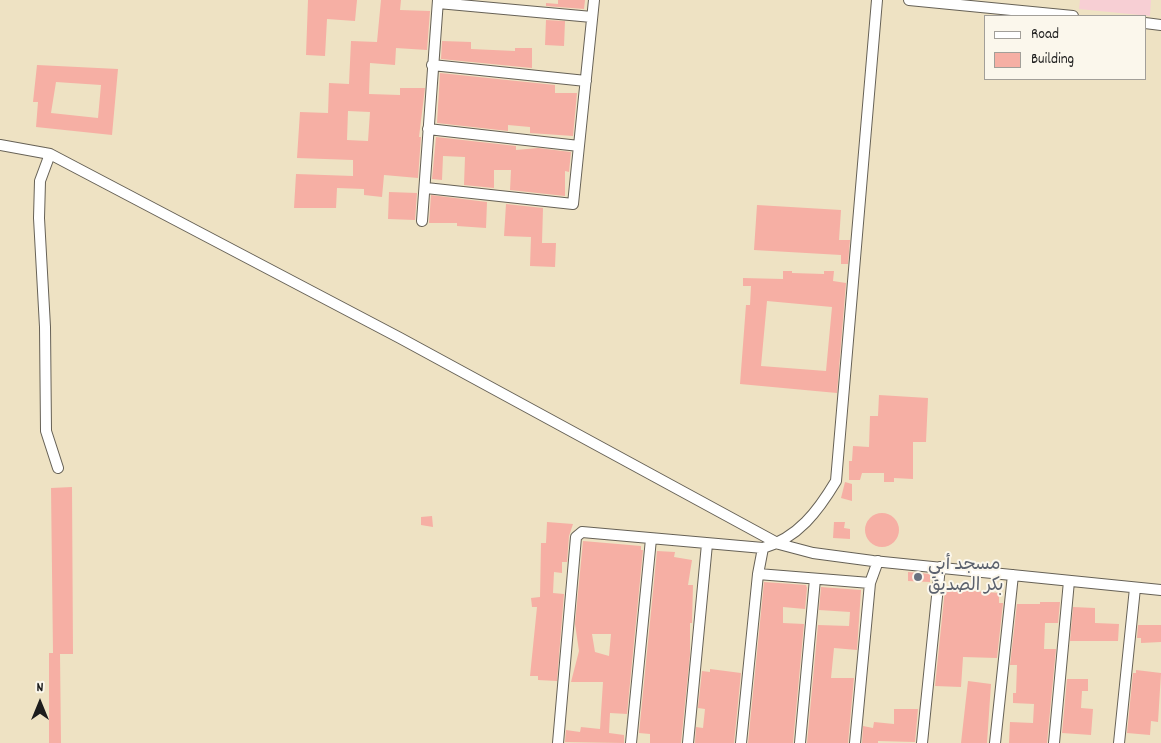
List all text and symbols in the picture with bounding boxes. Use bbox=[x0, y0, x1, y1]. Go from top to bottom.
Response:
legend bbox=[984, 15, 1146, 80]
text: Road bbox=[1031, 24, 1059, 46]
text: Building bbox=[1031, 49, 1074, 71]
place label: مسجد أبي بكر الصديق bbox=[928, 556, 1004, 598]
marker: مسجد أبي بكر الصديق bbox=[912, 571, 924, 583]
north arrow bbox=[15, 678, 65, 728]
text: N bbox=[37, 678, 43, 698]

